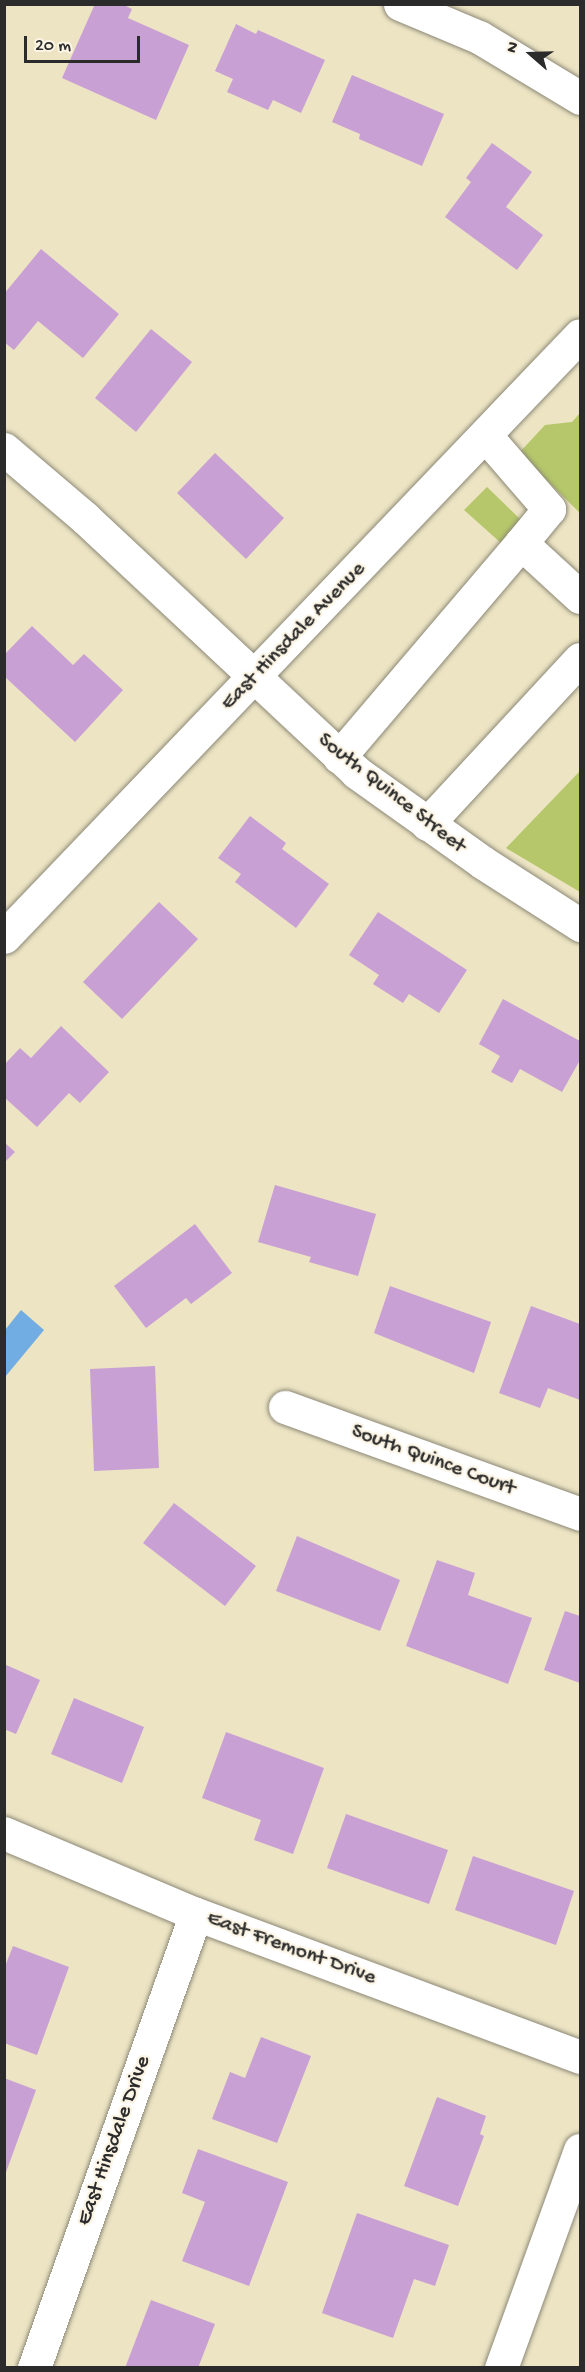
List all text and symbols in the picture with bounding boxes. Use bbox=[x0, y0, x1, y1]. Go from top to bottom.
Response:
scale bar bbox=[27, 24, 142, 62]
north arrow bbox=[501, 24, 561, 84]
text: 20 m bbox=[35, 36, 71, 57]
text: N bbox=[503, 40, 524, 56]
street label: East Hinsdale Avenue bbox=[216, 557, 372, 717]
street label: South Quince Street bbox=[312, 728, 470, 860]
street label: South Quince Court bbox=[347, 1419, 519, 1503]
street label: East Fremont Drive bbox=[203, 1906, 379, 1992]
street label: East Hinsdale Drive bbox=[72, 2053, 158, 2229]

